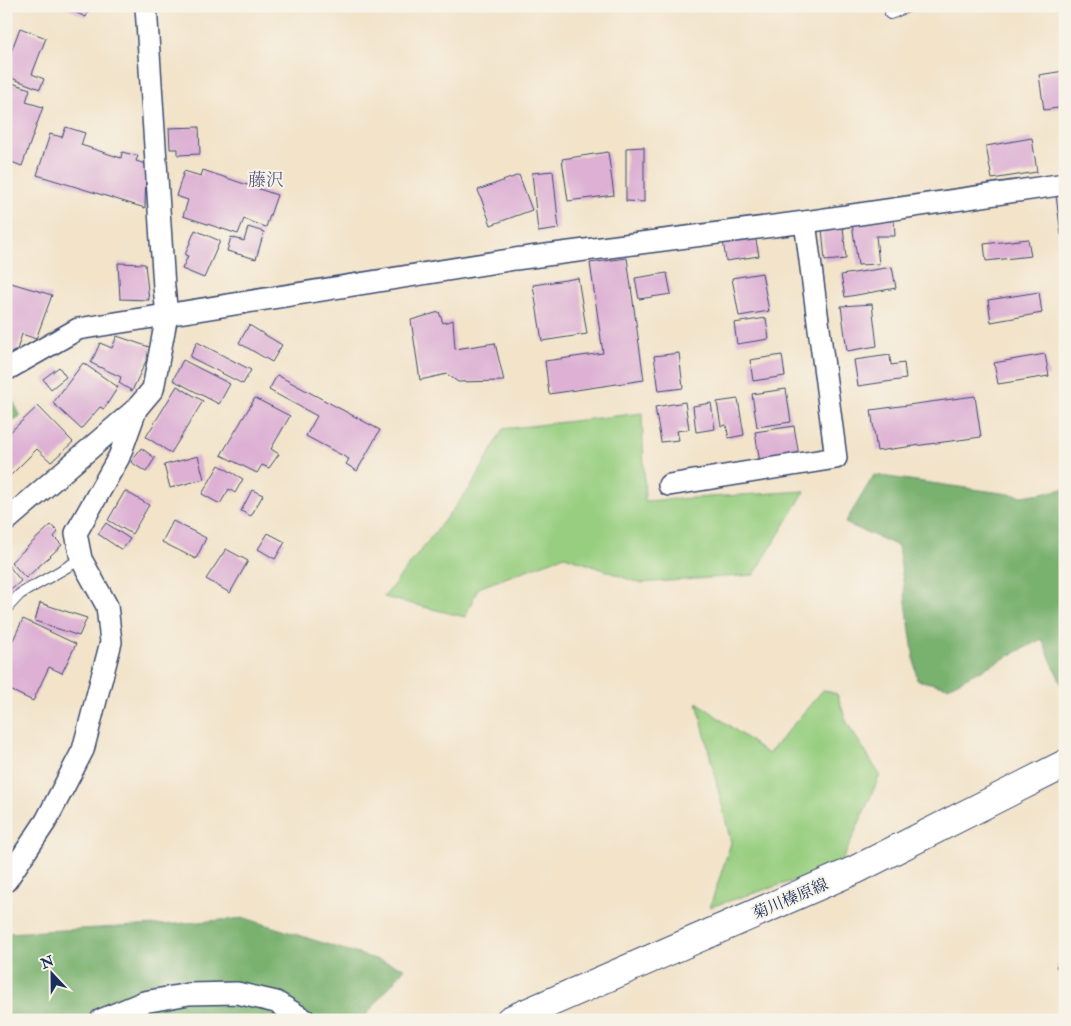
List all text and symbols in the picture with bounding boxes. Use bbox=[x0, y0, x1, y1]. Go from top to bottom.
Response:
district label: 藤沢 bbox=[248, 169, 284, 192]
street label: 菊川榛原線 bbox=[750, 874, 831, 924]
north arrow bbox=[28, 948, 78, 998]
text: N bbox=[37, 952, 57, 973]

